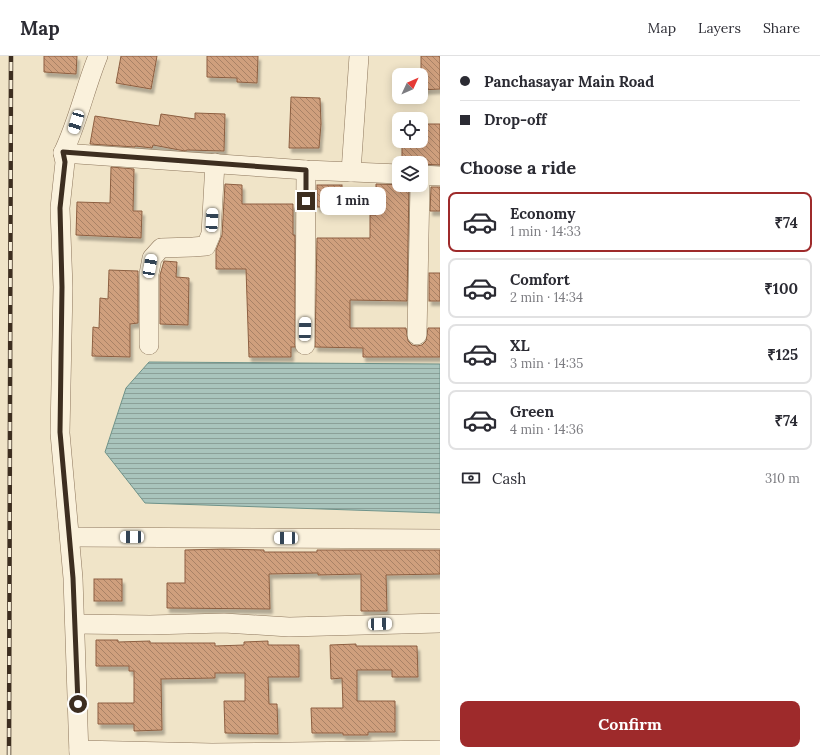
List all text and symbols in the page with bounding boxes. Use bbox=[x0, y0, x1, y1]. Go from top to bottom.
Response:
text: Map bbox=[20, 16, 60, 40]
text: Map bbox=[648, 19, 676, 37]
text: Layers bbox=[698, 19, 741, 37]
text: Share bbox=[763, 19, 800, 37]
north arrow bbox=[392, 68, 428, 104]
map controls bbox=[392, 68, 428, 192]
text: Panchasayar Main Road bbox=[484, 72, 654, 91]
car bbox=[67, 109, 85, 135]
text: Drop-off bbox=[484, 110, 546, 129]
button: locate bbox=[392, 112, 428, 148]
button: layers bbox=[392, 156, 428, 192]
text: Choose a ride bbox=[460, 156, 576, 179]
callout: 1 min bbox=[320, 187, 386, 215]
route end bbox=[297, 192, 315, 210]
text: 1 min bbox=[336, 192, 370, 209]
icon: car bbox=[462, 204, 498, 240]
text: Economy bbox=[510, 204, 575, 223]
car bbox=[205, 208, 219, 232]
text: ₹74 bbox=[774, 213, 798, 232]
text: 1 min · 14:33 bbox=[510, 223, 581, 240]
car bbox=[142, 253, 158, 279]
icon: car bbox=[462, 270, 498, 306]
text: Comfort bbox=[510, 270, 570, 289]
text: ₹100 bbox=[764, 279, 798, 298]
text: 2 min · 14:34 bbox=[510, 289, 583, 306]
car bbox=[299, 317, 311, 341]
icon: car bbox=[462, 336, 498, 372]
text: XL bbox=[510, 336, 530, 355]
text: ₹125 bbox=[767, 345, 798, 364]
text: 3 min · 14:35 bbox=[510, 355, 583, 372]
icon: car bbox=[462, 402, 498, 438]
text: Green bbox=[510, 402, 554, 421]
text: ₹74 bbox=[774, 411, 798, 430]
text: 4 min · 14:36 bbox=[510, 421, 584, 438]
icon: cash bbox=[460, 467, 482, 489]
text: Cash bbox=[492, 469, 526, 488]
text: 310 m bbox=[765, 470, 800, 487]
car bbox=[120, 531, 144, 543]
car bbox=[274, 532, 298, 544]
car bbox=[368, 618, 392, 630]
route start bbox=[69, 695, 87, 713]
button: Confirm bbox=[460, 701, 800, 747]

